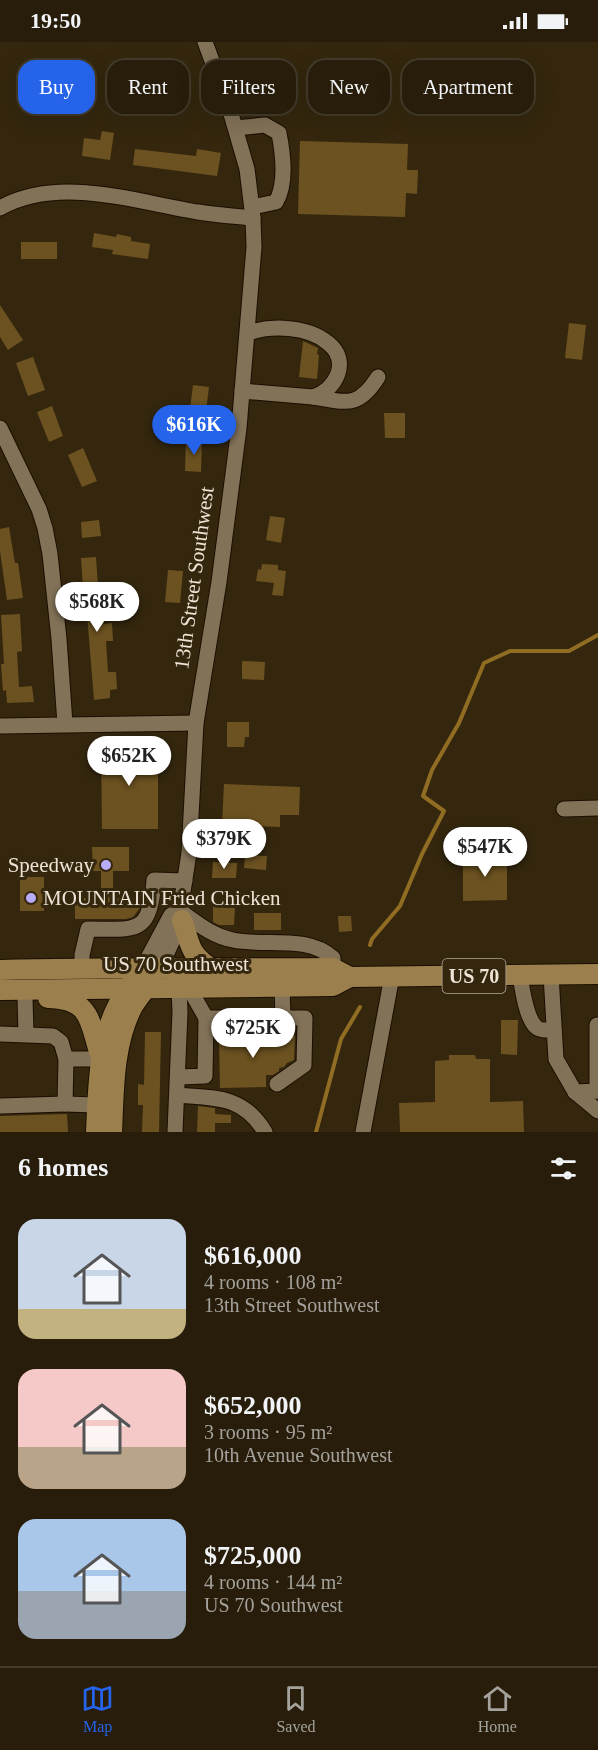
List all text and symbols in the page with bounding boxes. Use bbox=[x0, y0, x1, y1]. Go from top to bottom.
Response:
text: 19:50 bbox=[30, 8, 81, 33]
chip: Buy bbox=[18, 60, 95, 114]
chip: Rent bbox=[107, 60, 189, 114]
chip: Filters bbox=[201, 60, 296, 114]
chip: New bbox=[308, 60, 390, 114]
chip: Apartment bbox=[402, 60, 534, 114]
pin: $616K bbox=[152, 405, 236, 456]
text: $616K bbox=[166, 413, 222, 435]
street label: 13th Street Southwest bbox=[169, 485, 219, 671]
pin: $568K bbox=[55, 582, 139, 633]
text: $568K bbox=[69, 590, 125, 612]
pin: $652K bbox=[87, 736, 171, 787]
text: $652K bbox=[101, 744, 157, 766]
pin: $379K bbox=[182, 819, 266, 870]
text: $379K bbox=[196, 827, 252, 849]
pin: $547K bbox=[443, 827, 527, 878]
text: $547K bbox=[457, 835, 513, 857]
place label: Speedway bbox=[8, 853, 94, 877]
marker: Speedway bbox=[99, 858, 113, 872]
place label: MOUNTAIN Fried Chicken bbox=[43, 886, 281, 910]
marker: MOUNTAIN Fried Chicken bbox=[24, 891, 38, 905]
street label: US 70 Southwest bbox=[103, 952, 249, 976]
road number: US 70 bbox=[442, 959, 506, 993]
pin: $725K bbox=[211, 1008, 295, 1059]
text: $725K bbox=[225, 1016, 281, 1038]
icon: filters bbox=[547, 1152, 580, 1185]
text: 6 homes bbox=[18, 1153, 108, 1182]
text: $616,000 bbox=[204, 1241, 302, 1270]
icon: home bbox=[66, 1243, 138, 1315]
text: 4 rooms · 108 m² bbox=[204, 1271, 342, 1293]
text: 13th Street Southwest bbox=[204, 1294, 380, 1316]
text: $652,000 bbox=[204, 1391, 302, 1420]
icon: home bbox=[66, 1393, 138, 1465]
text: 3 rooms · 95 m² bbox=[204, 1421, 332, 1443]
text: 10th Avenue Southwest bbox=[204, 1444, 393, 1466]
text: $725,000 bbox=[204, 1541, 302, 1570]
icon: home bbox=[66, 1543, 138, 1615]
text: 4 rooms · 144 m² bbox=[204, 1571, 342, 1593]
text: US 70 Southwest bbox=[204, 1594, 343, 1616]
tab: Map bbox=[81, 1682, 114, 1736]
tab: Saved bbox=[276, 1682, 315, 1736]
tab: Home bbox=[478, 1682, 517, 1736]

